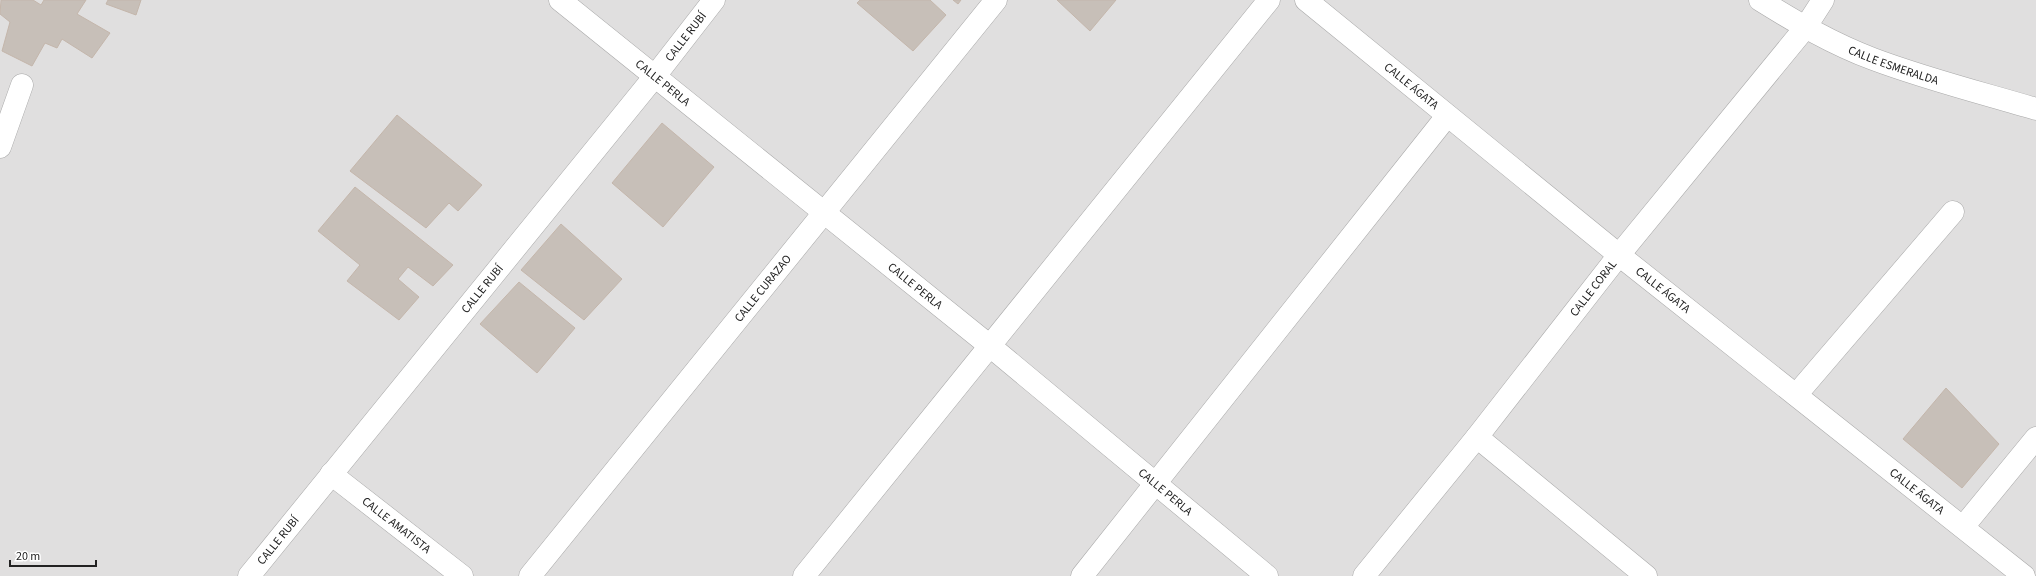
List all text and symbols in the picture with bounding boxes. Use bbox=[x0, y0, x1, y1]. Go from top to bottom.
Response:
street label: CALLE RUBÍ bbox=[661, 8, 711, 65]
street label: CALLE ESMERALDA bbox=[1845, 42, 1941, 89]
street label: CALLE PERLA bbox=[631, 56, 694, 111]
street label: CALLE ÁGATA bbox=[1380, 59, 1442, 114]
street label: CALLE CURAZAO bbox=[731, 251, 796, 326]
street label: CALLE CORAL bbox=[1566, 256, 1621, 320]
street label: CALLE PERLA bbox=[884, 259, 946, 314]
street label: CALLE RUBÍ bbox=[458, 260, 508, 317]
street label: CALLE ÁGATA bbox=[1632, 263, 1694, 318]
street label: CALLE PERLA bbox=[1134, 464, 1196, 520]
street label: CALLE ÁGATA bbox=[1886, 464, 1948, 519]
street label: CALLE AMATISTA bbox=[358, 493, 435, 558]
street label: CALLE RUBÍ bbox=[253, 512, 304, 569]
scale bar bbox=[10, 542, 96, 568]
text: 20 m bbox=[16, 548, 40, 565]

